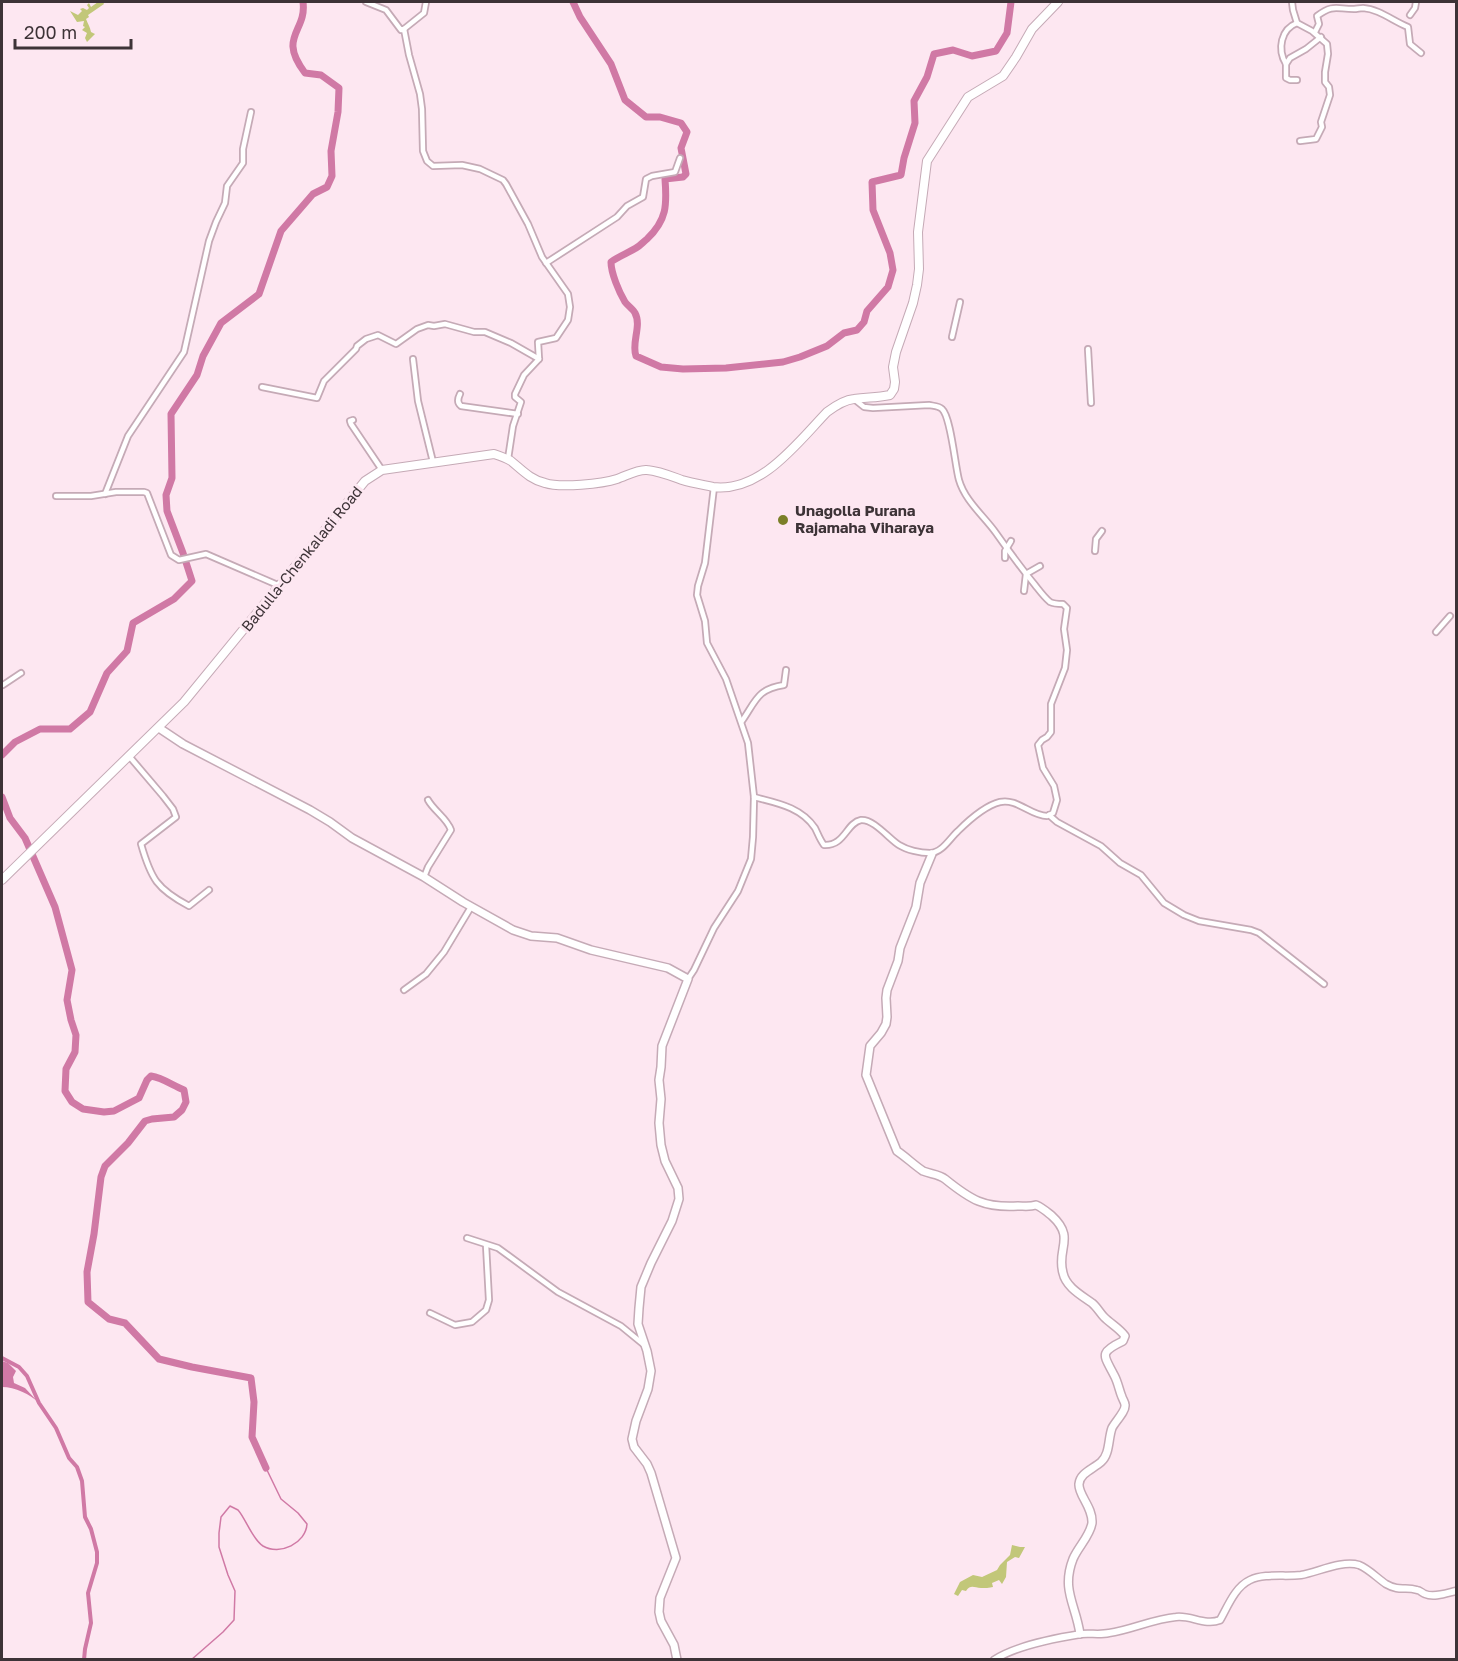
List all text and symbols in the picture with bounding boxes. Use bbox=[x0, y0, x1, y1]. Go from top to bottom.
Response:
scale bar bbox=[15, 12, 130, 50]
text: 200 m bbox=[24, 21, 77, 43]
street label: Badulla-Chenkaladi Road bbox=[237, 482, 365, 635]
place label: Unagolla Purana Rajamaha Viharaya bbox=[795, 501, 934, 536]
marker: Unagolla Purana Rajamaha Viharaya bbox=[776, 513, 790, 527]

